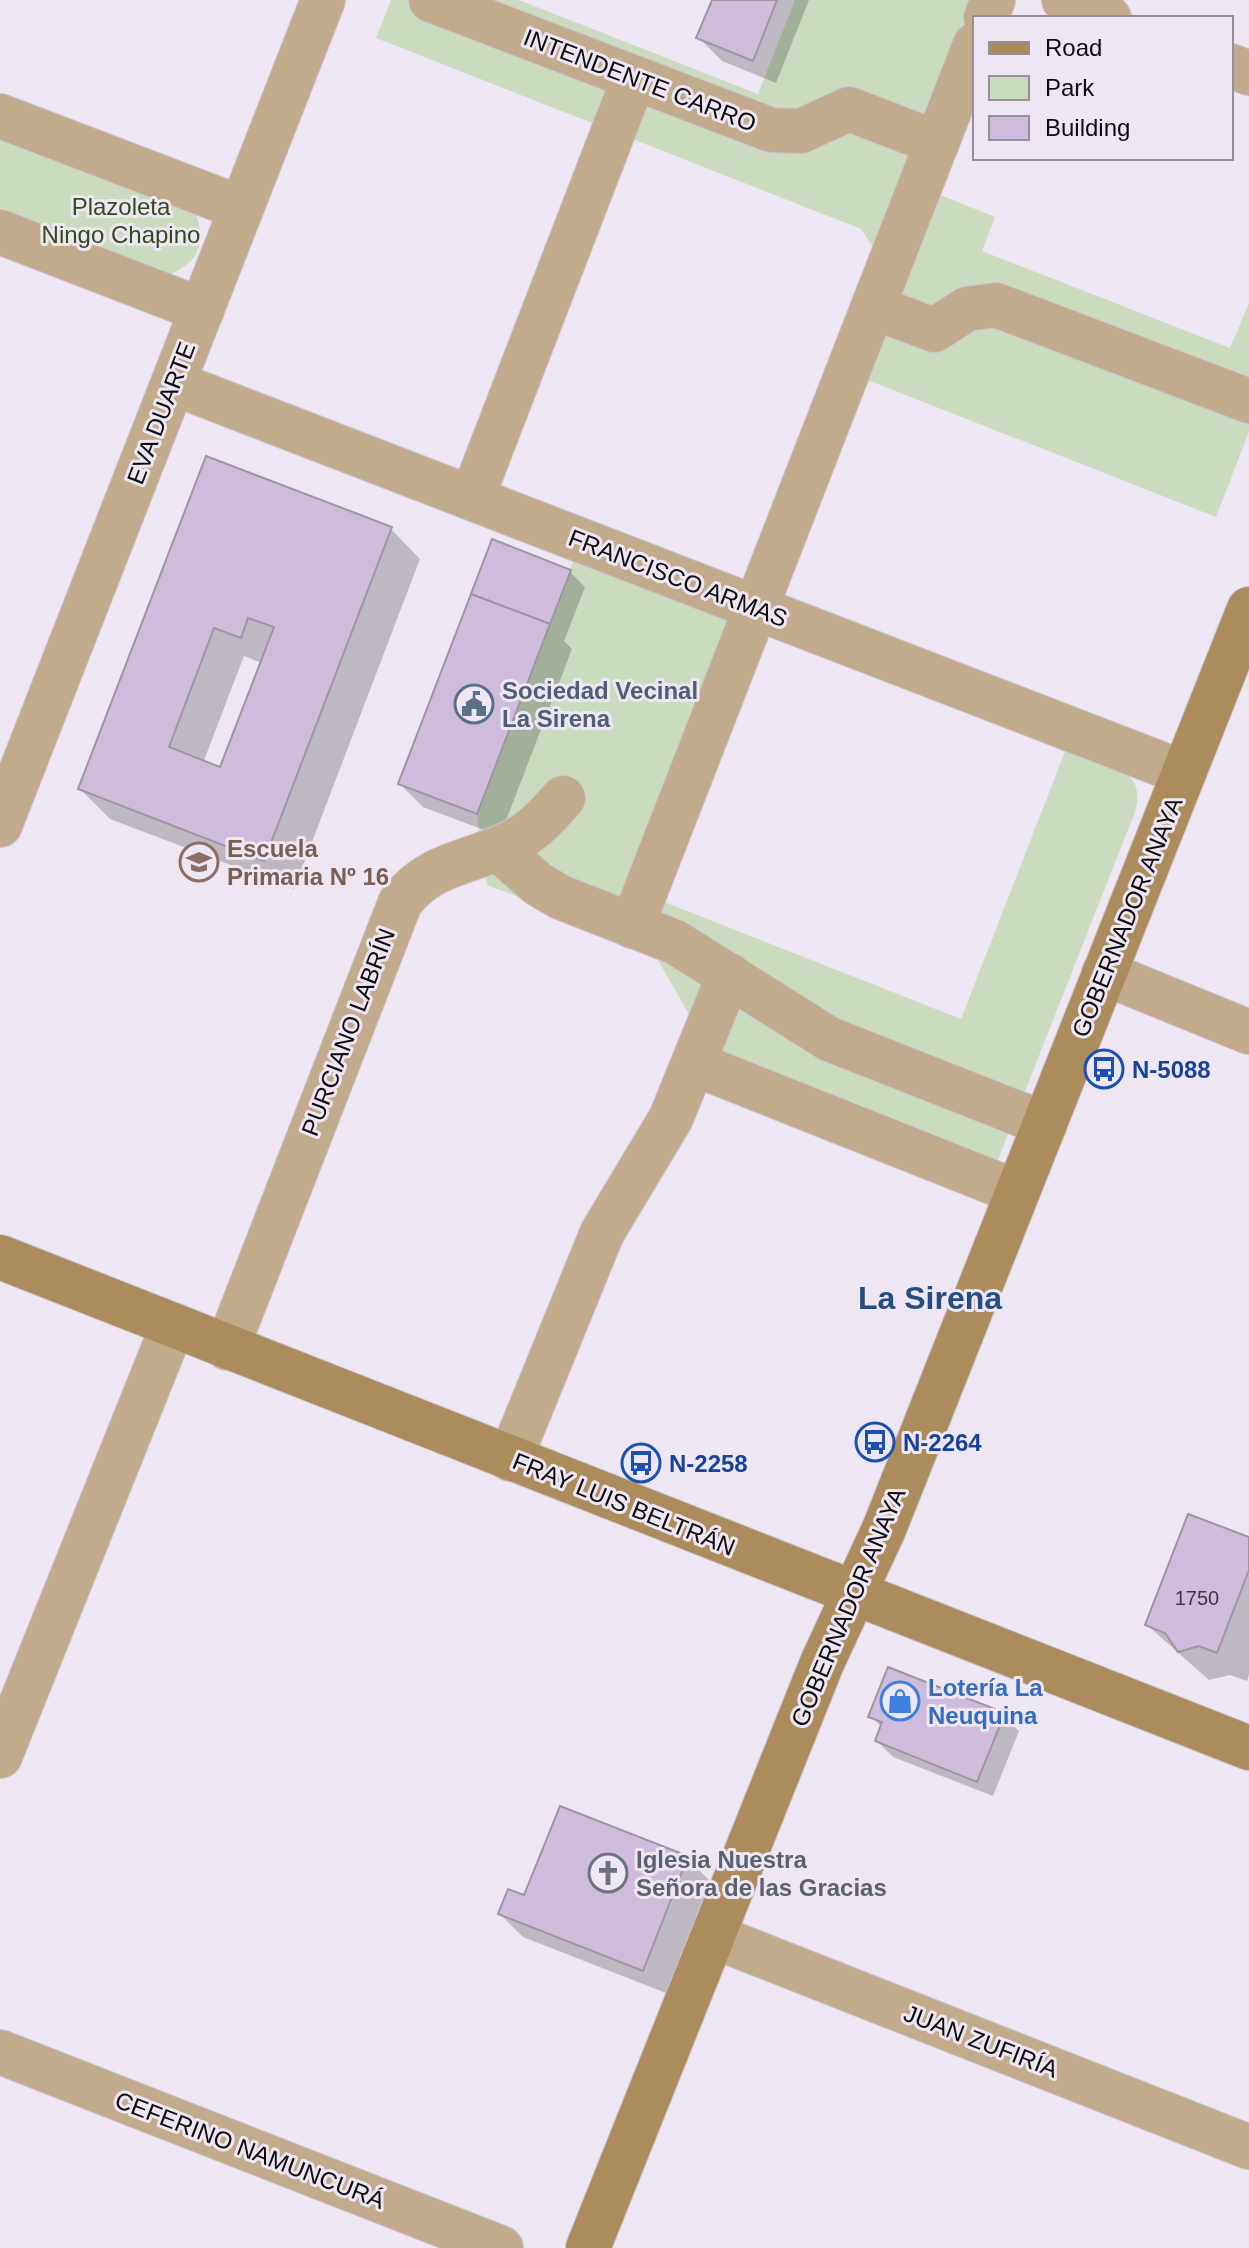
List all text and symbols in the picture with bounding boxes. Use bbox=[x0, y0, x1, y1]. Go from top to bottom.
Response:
legend bbox=[973, 16, 1233, 160]
street label: INTENDENTE CARRO bbox=[520, 23, 760, 137]
text: Road bbox=[1045, 34, 1102, 61]
text: Park bbox=[1045, 74, 1095, 101]
text: Building bbox=[1045, 114, 1130, 141]
park label: Plazoleta Ningo Chapino bbox=[42, 193, 200, 248]
street label: EVA DUARTE bbox=[122, 338, 200, 488]
street label: FRANCISCO ARMAS bbox=[565, 524, 791, 632]
place label: Sociedad Vecinal La Sirena bbox=[502, 677, 698, 732]
public building icon: Sociedad Vecinal La Sirena bbox=[453, 683, 495, 725]
street label: GOBERNADOR ANAYA bbox=[1066, 793, 1188, 1041]
place label: Escuela Primaria Nº 16 bbox=[227, 835, 389, 890]
school or university icon: Escuela Primaria Nº 16 bbox=[178, 841, 220, 883]
street label: PURCIANO LABRÍN bbox=[296, 924, 400, 1140]
bus stop icon: N-5088 bbox=[1083, 1048, 1125, 1090]
place label: N-5088 bbox=[1132, 1056, 1211, 1083]
district label: La Sirena bbox=[858, 1280, 1002, 1316]
bus stop icon: N-2264 bbox=[854, 1421, 896, 1463]
place label: N-2264 bbox=[903, 1429, 982, 1456]
bus stop icon: N-2258 bbox=[620, 1442, 662, 1484]
street label: FRAY LUIS BELTRÁN bbox=[509, 1447, 739, 1561]
place label: N-2258 bbox=[669, 1450, 748, 1477]
street label: GOBERNADOR ANAYA bbox=[785, 1484, 911, 1730]
house number: 1750 bbox=[1175, 1587, 1219, 1609]
place label: Lotería La Neuquina bbox=[928, 1674, 1043, 1729]
shop icon: Lotería La Neuquina bbox=[879, 1680, 921, 1722]
place label: Iglesia Nuestra Señora de las Gracias bbox=[636, 1846, 887, 1901]
church icon: Iglesia Nuestra Señora de las Gracias bbox=[587, 1852, 629, 1894]
street label: JUAN ZUFIRÍA bbox=[900, 1999, 1062, 2083]
street label: CEFERINO NAMUNCURÁ bbox=[111, 2086, 389, 2214]

